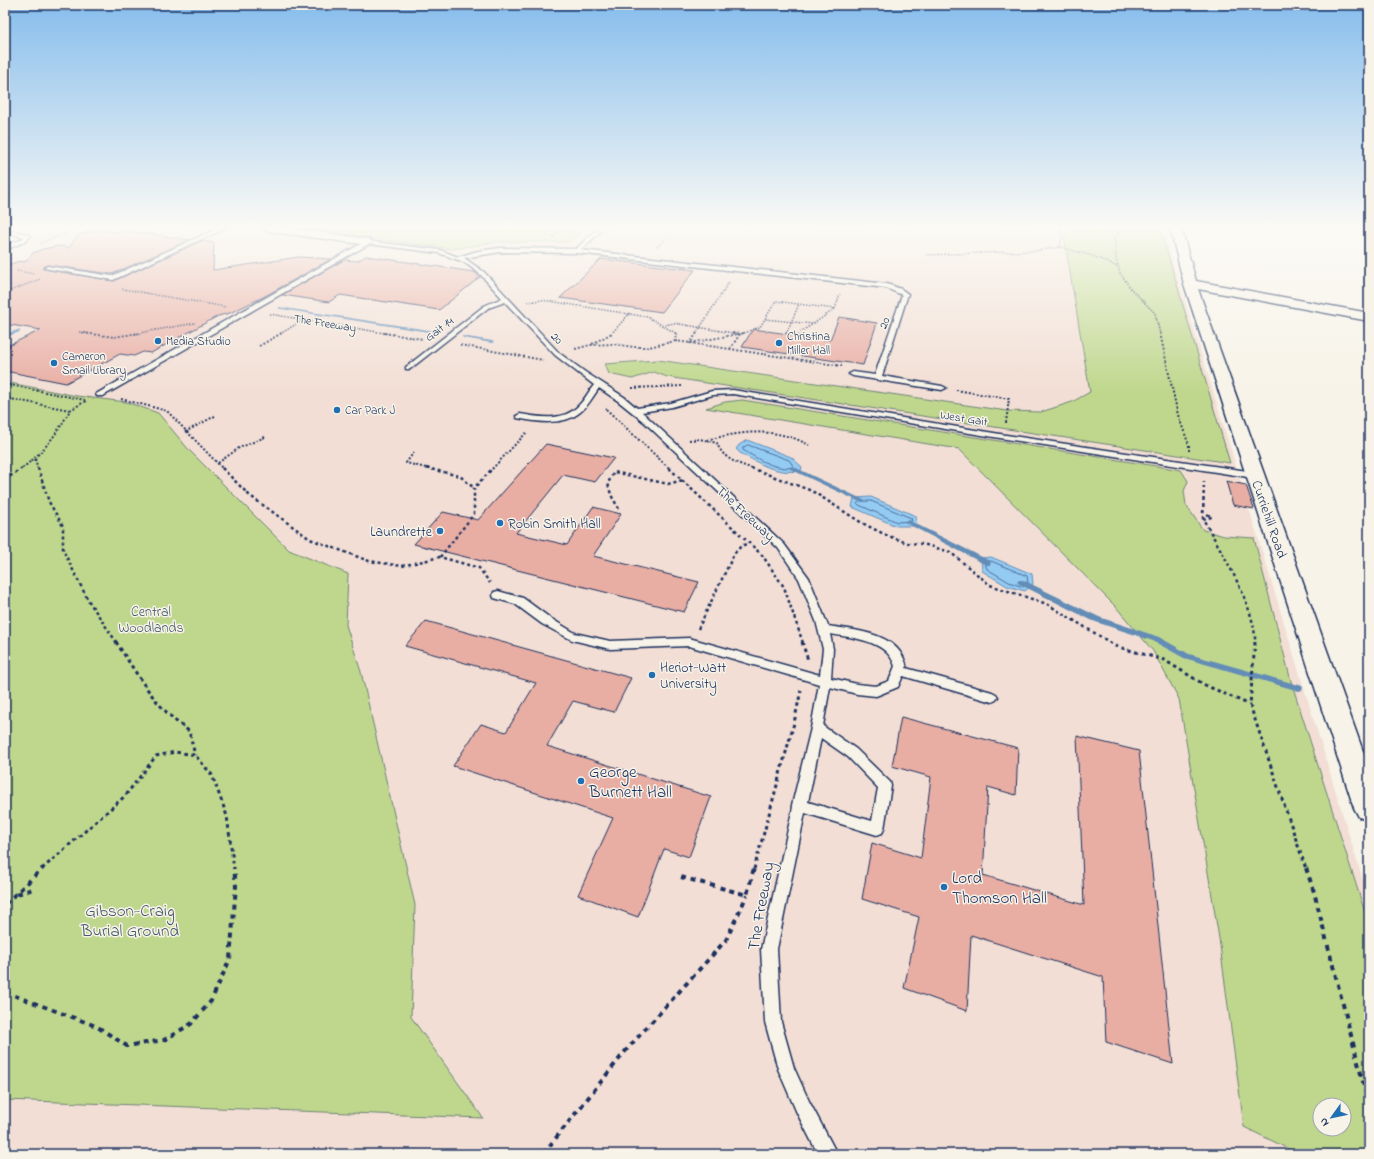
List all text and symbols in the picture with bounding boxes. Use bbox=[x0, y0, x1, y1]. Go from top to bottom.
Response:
street label: The Freeway bbox=[292, 310, 358, 339]
street label: Gait 14 bbox=[421, 313, 458, 347]
street label: 20 bbox=[875, 315, 895, 331]
street label: 20 bbox=[546, 328, 567, 349]
place label: Christina Miller Hall bbox=[787, 328, 830, 360]
place label: Media Studio bbox=[166, 333, 231, 351]
marker: Media Studio bbox=[153, 336, 163, 346]
marker: Christina Miller Hall bbox=[774, 338, 784, 348]
place label: Cameron Smail Library bbox=[62, 348, 127, 381]
marker: Cameron Smail Library bbox=[49, 358, 59, 368]
place label: Car Park J bbox=[345, 402, 395, 420]
marker: Car Park J bbox=[332, 405, 342, 415]
street label: West Gait bbox=[939, 406, 989, 432]
street label: Curriehill Road bbox=[1245, 478, 1292, 561]
street label: The Freeway bbox=[710, 481, 779, 548]
place label: Robin Smith Hall bbox=[508, 514, 601, 535]
marker: Robin Smith Hall bbox=[495, 518, 505, 528]
place label: Laundrette bbox=[370, 522, 433, 543]
marker: Laundrette bbox=[435, 526, 445, 536]
park label: Central Woodlands bbox=[118, 602, 184, 639]
place label: Heriot-Watt University bbox=[660, 658, 727, 696]
marker: Heriot-Watt University bbox=[647, 670, 657, 680]
place label: George Burnett Hall bbox=[588, 760, 672, 805]
marker: George Burnett Hall bbox=[576, 776, 586, 786]
street label: The Freeway bbox=[741, 860, 783, 953]
place label: Lord Thomson Hall bbox=[952, 866, 1047, 911]
marker: Lord Thomson Hall bbox=[939, 882, 949, 892]
park label: Gibson-Craig Burial Ground bbox=[80, 899, 179, 944]
north arrow bbox=[1312, 1097, 1352, 1137]
text: N bbox=[1316, 1114, 1333, 1129]

